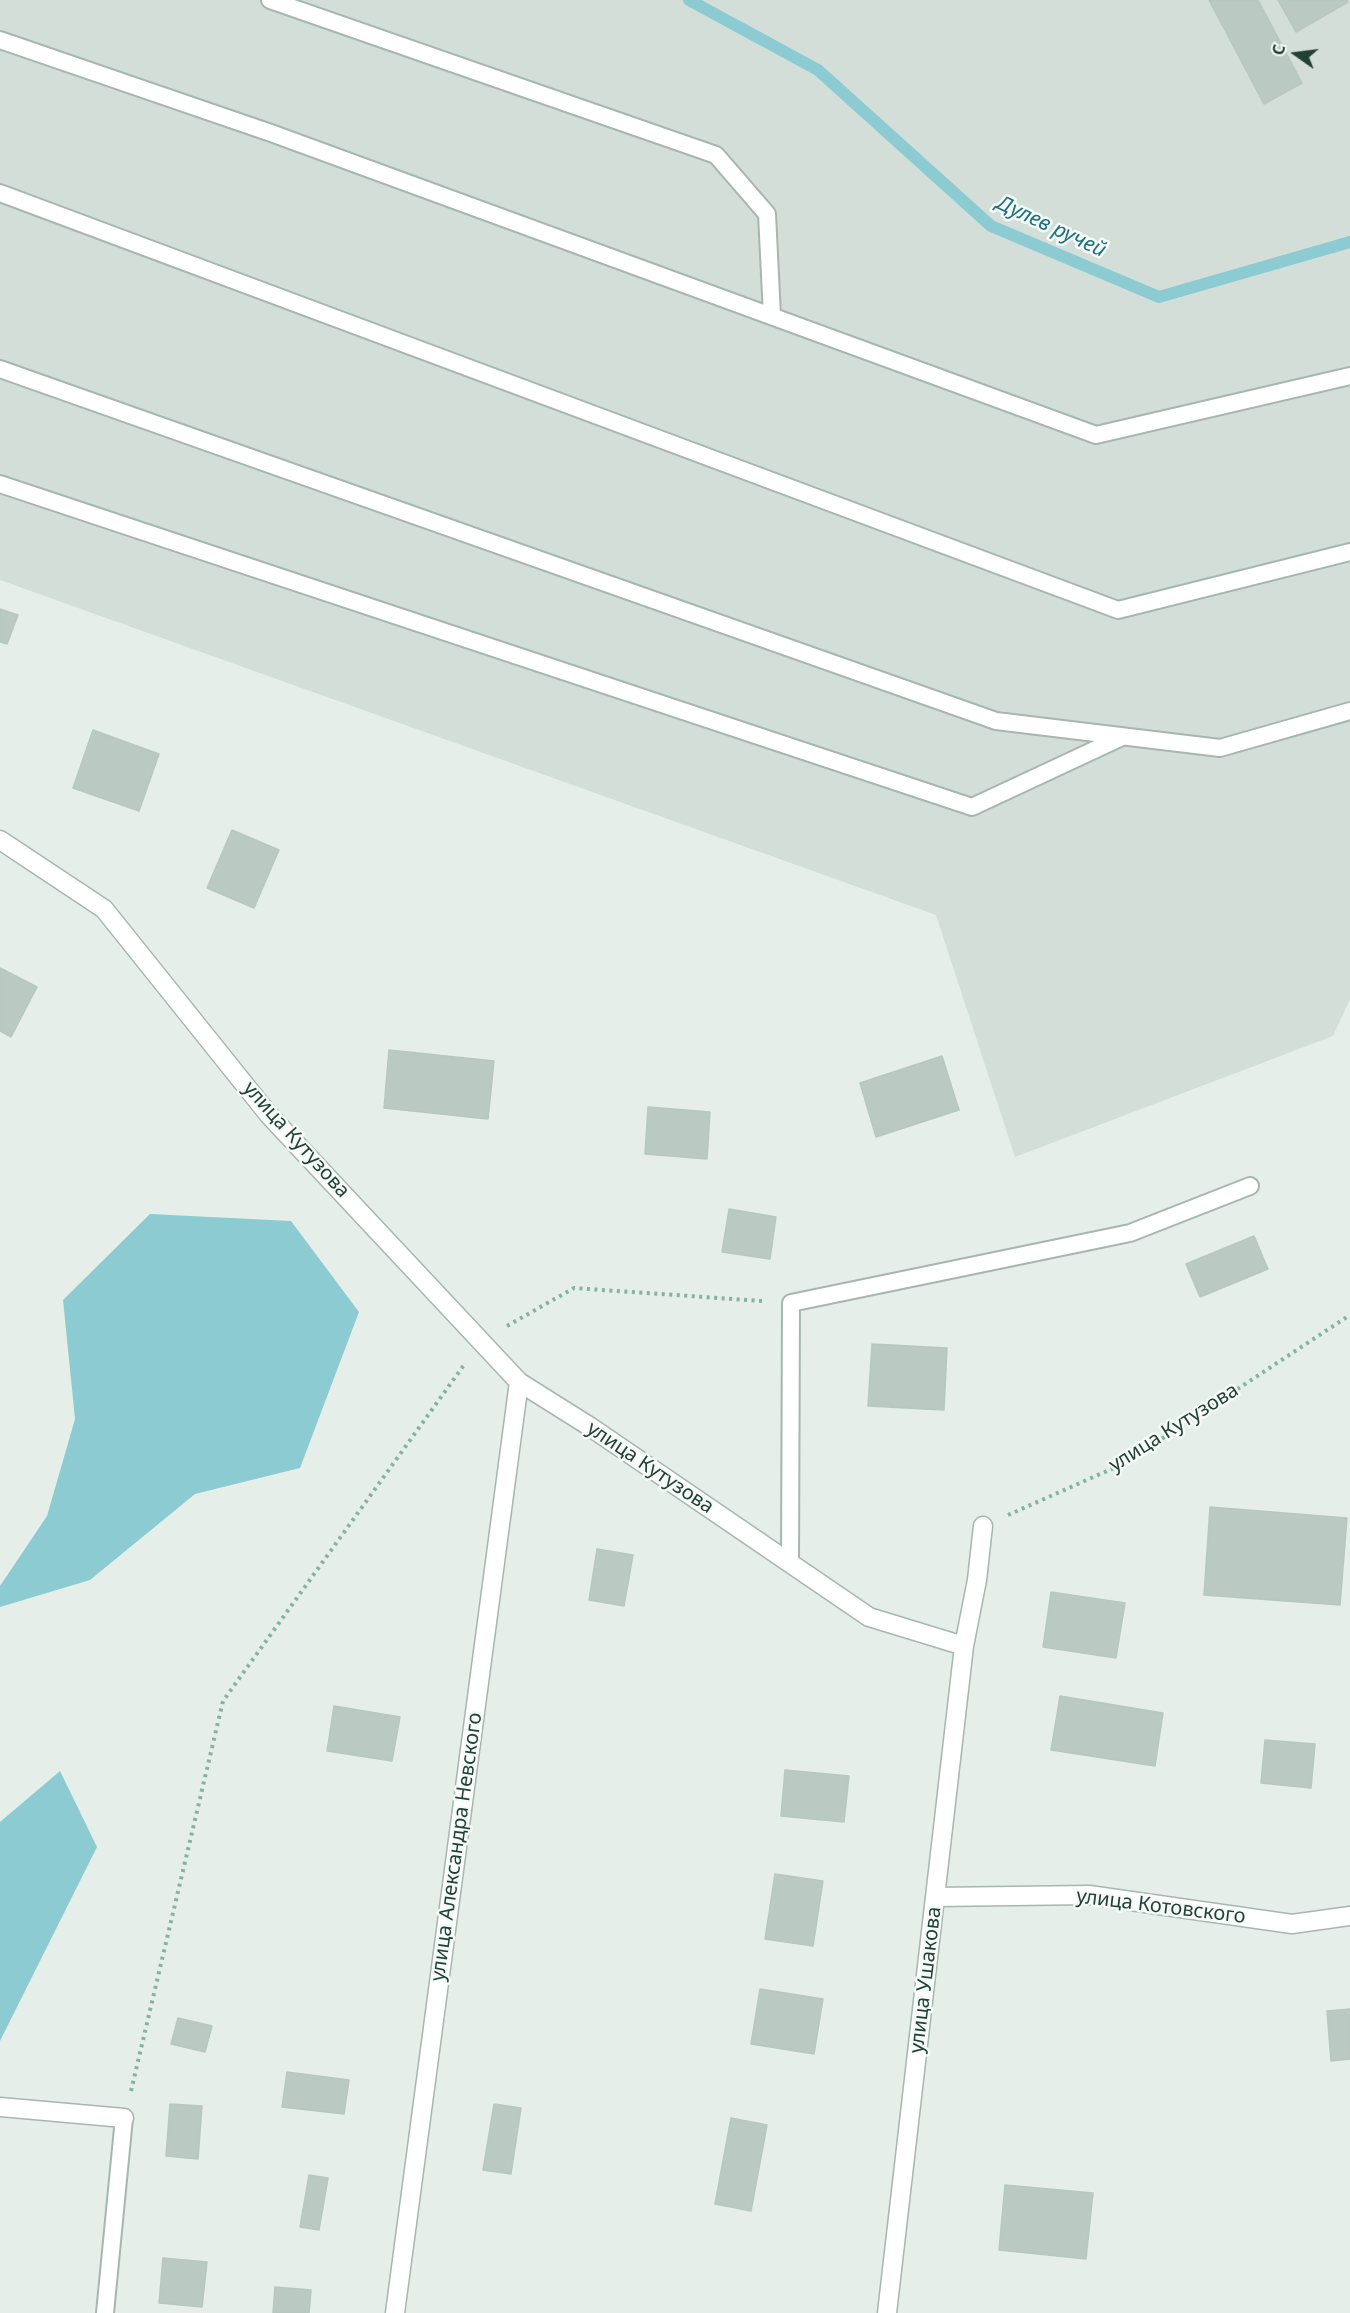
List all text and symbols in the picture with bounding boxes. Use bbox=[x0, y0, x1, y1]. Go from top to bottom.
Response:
north arrow bbox=[1266, 24, 1326, 84]
text: С bbox=[1267, 42, 1290, 57]
water label: Дулев ручей bbox=[992, 191, 1110, 263]
street label: улица Кутузова bbox=[238, 1077, 354, 1203]
street label: улица Кутузова bbox=[1105, 1379, 1243, 1477]
street label: улица Кутузова bbox=[582, 1417, 718, 1519]
street label: улица Александра Невского bbox=[426, 1711, 488, 1983]
street label: улица Котовского bbox=[1075, 1885, 1247, 1929]
street label: улица Ушакова bbox=[905, 1905, 947, 2055]

